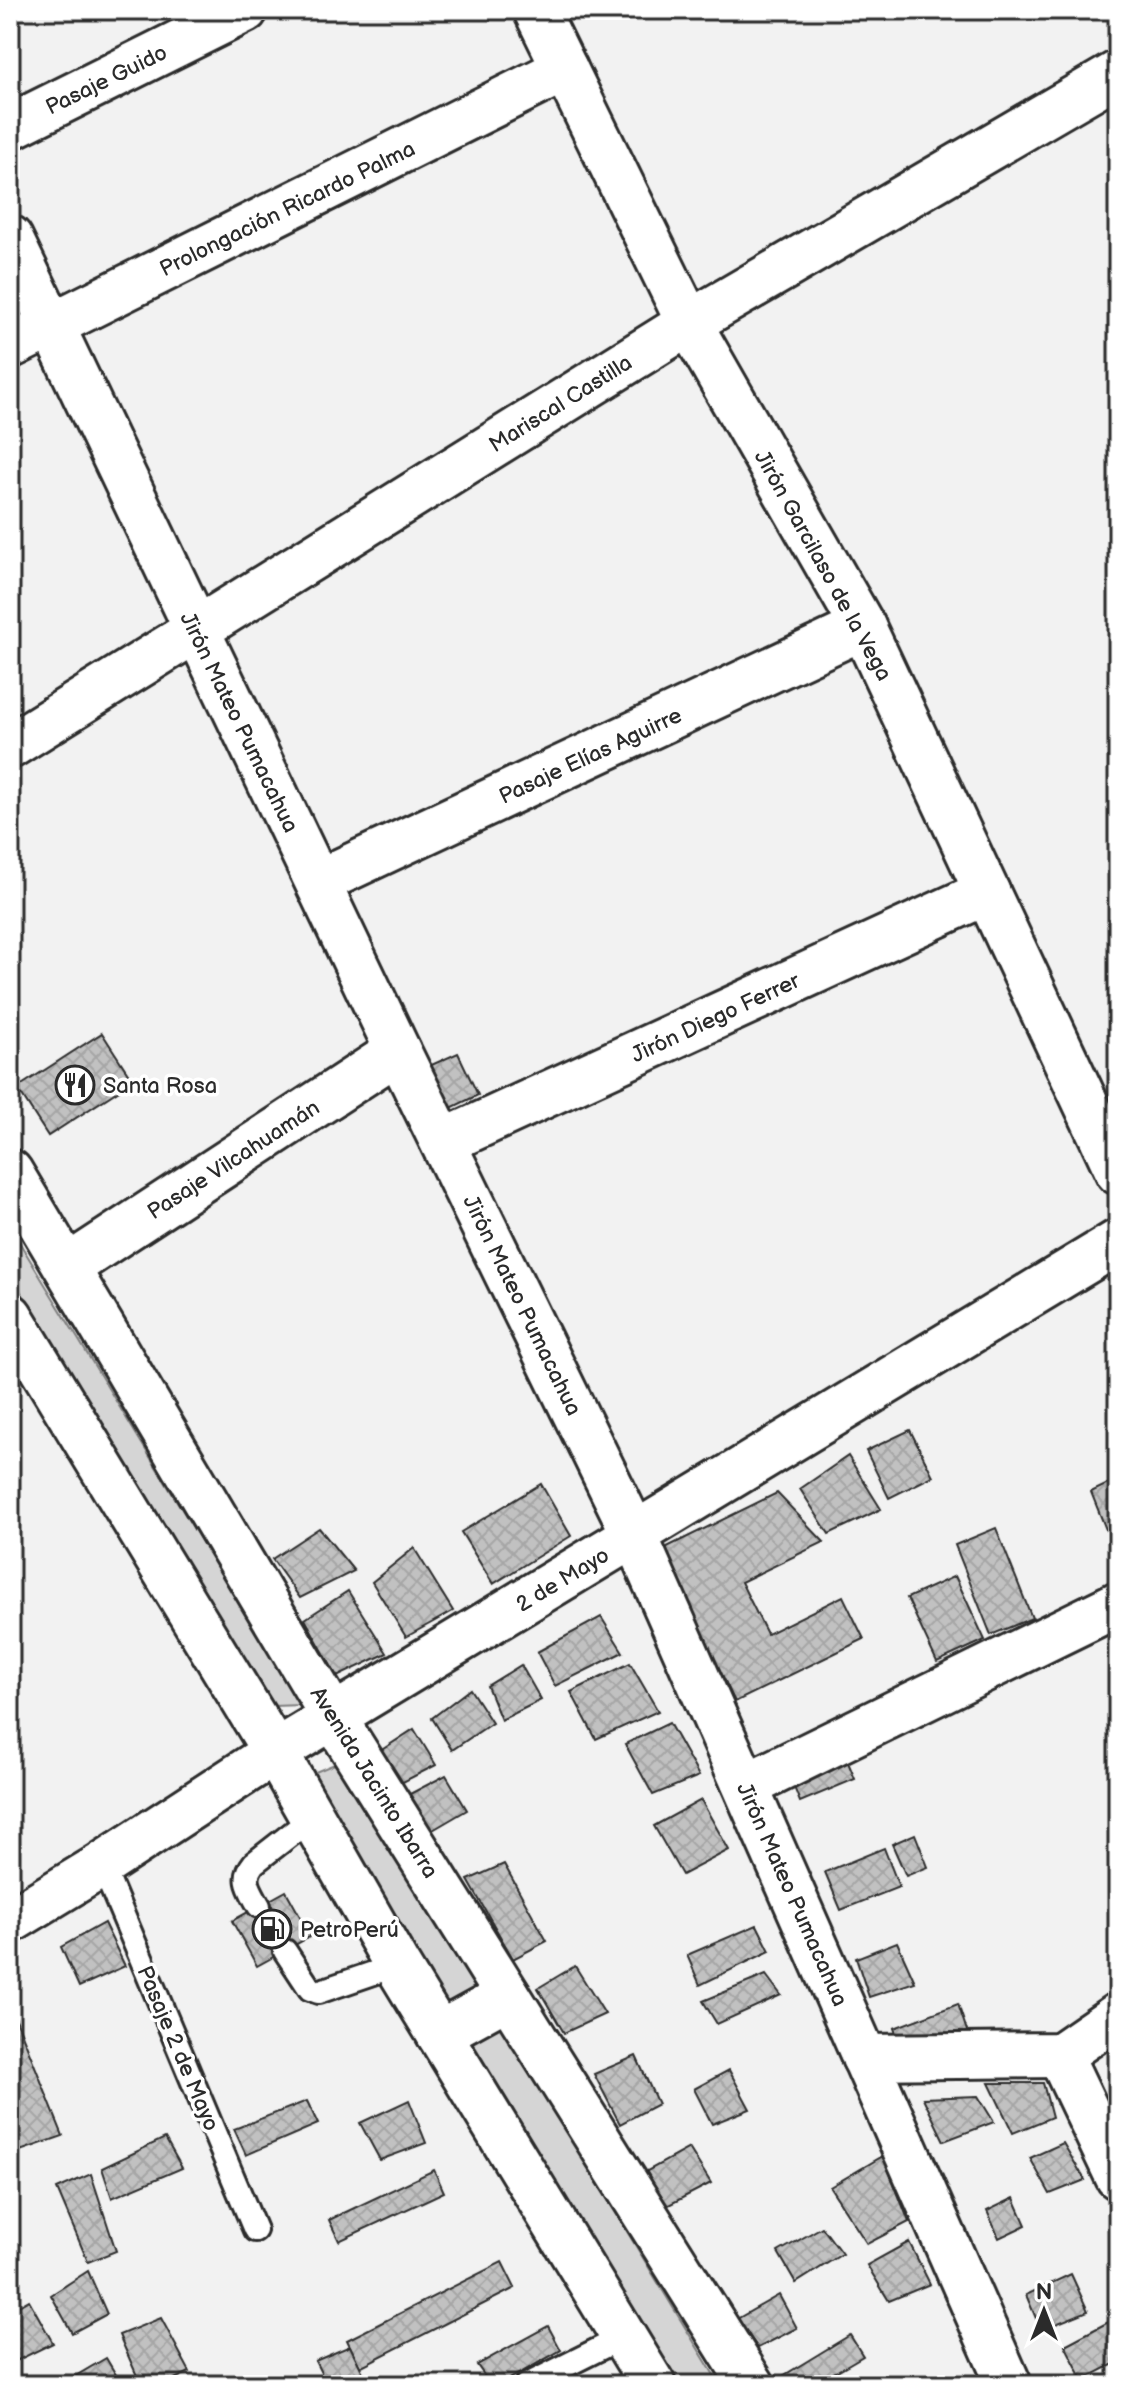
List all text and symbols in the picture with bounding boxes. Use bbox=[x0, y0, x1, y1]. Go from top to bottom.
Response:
street label: Pasaje Guido bbox=[41, 39, 172, 121]
street label: Prolongación Ricardo Palma bbox=[156, 136, 420, 283]
street label: Mariscal Castilla bbox=[484, 350, 637, 459]
street label: Jirón Garcilaso de la Vega bbox=[748, 446, 897, 686]
street label: Jirón Mateo Pumacahua bbox=[173, 608, 304, 837]
street label: Pasaje Elías Aguirre bbox=[495, 702, 686, 811]
street label: Jirón Diego Ferrer bbox=[627, 967, 805, 1069]
restaurant icon: Santa Rosa bbox=[54, 1064, 96, 1106]
place label: Santa Rosa bbox=[103, 1073, 217, 1100]
street label: Pasaje Vilcahuamán bbox=[143, 1095, 325, 1226]
street label: Jirón Mateo Pumacahua bbox=[456, 1191, 587, 1420]
street label: 2 de Mayo bbox=[511, 1542, 614, 1619]
street label: Avenida Jacinto Ibarra bbox=[304, 1682, 444, 1883]
street label: Jirón Mateo Pumacahua bbox=[730, 1779, 853, 2011]
fuel station icon: PetroPerú bbox=[251, 1908, 293, 1950]
place label: PetroPerú bbox=[300, 1917, 399, 1944]
street label: Pasaje 2 de Mayo bbox=[131, 1962, 225, 2135]
north arrow bbox=[1004, 2271, 1084, 2351]
text: N bbox=[1036, 2279, 1052, 2306]

